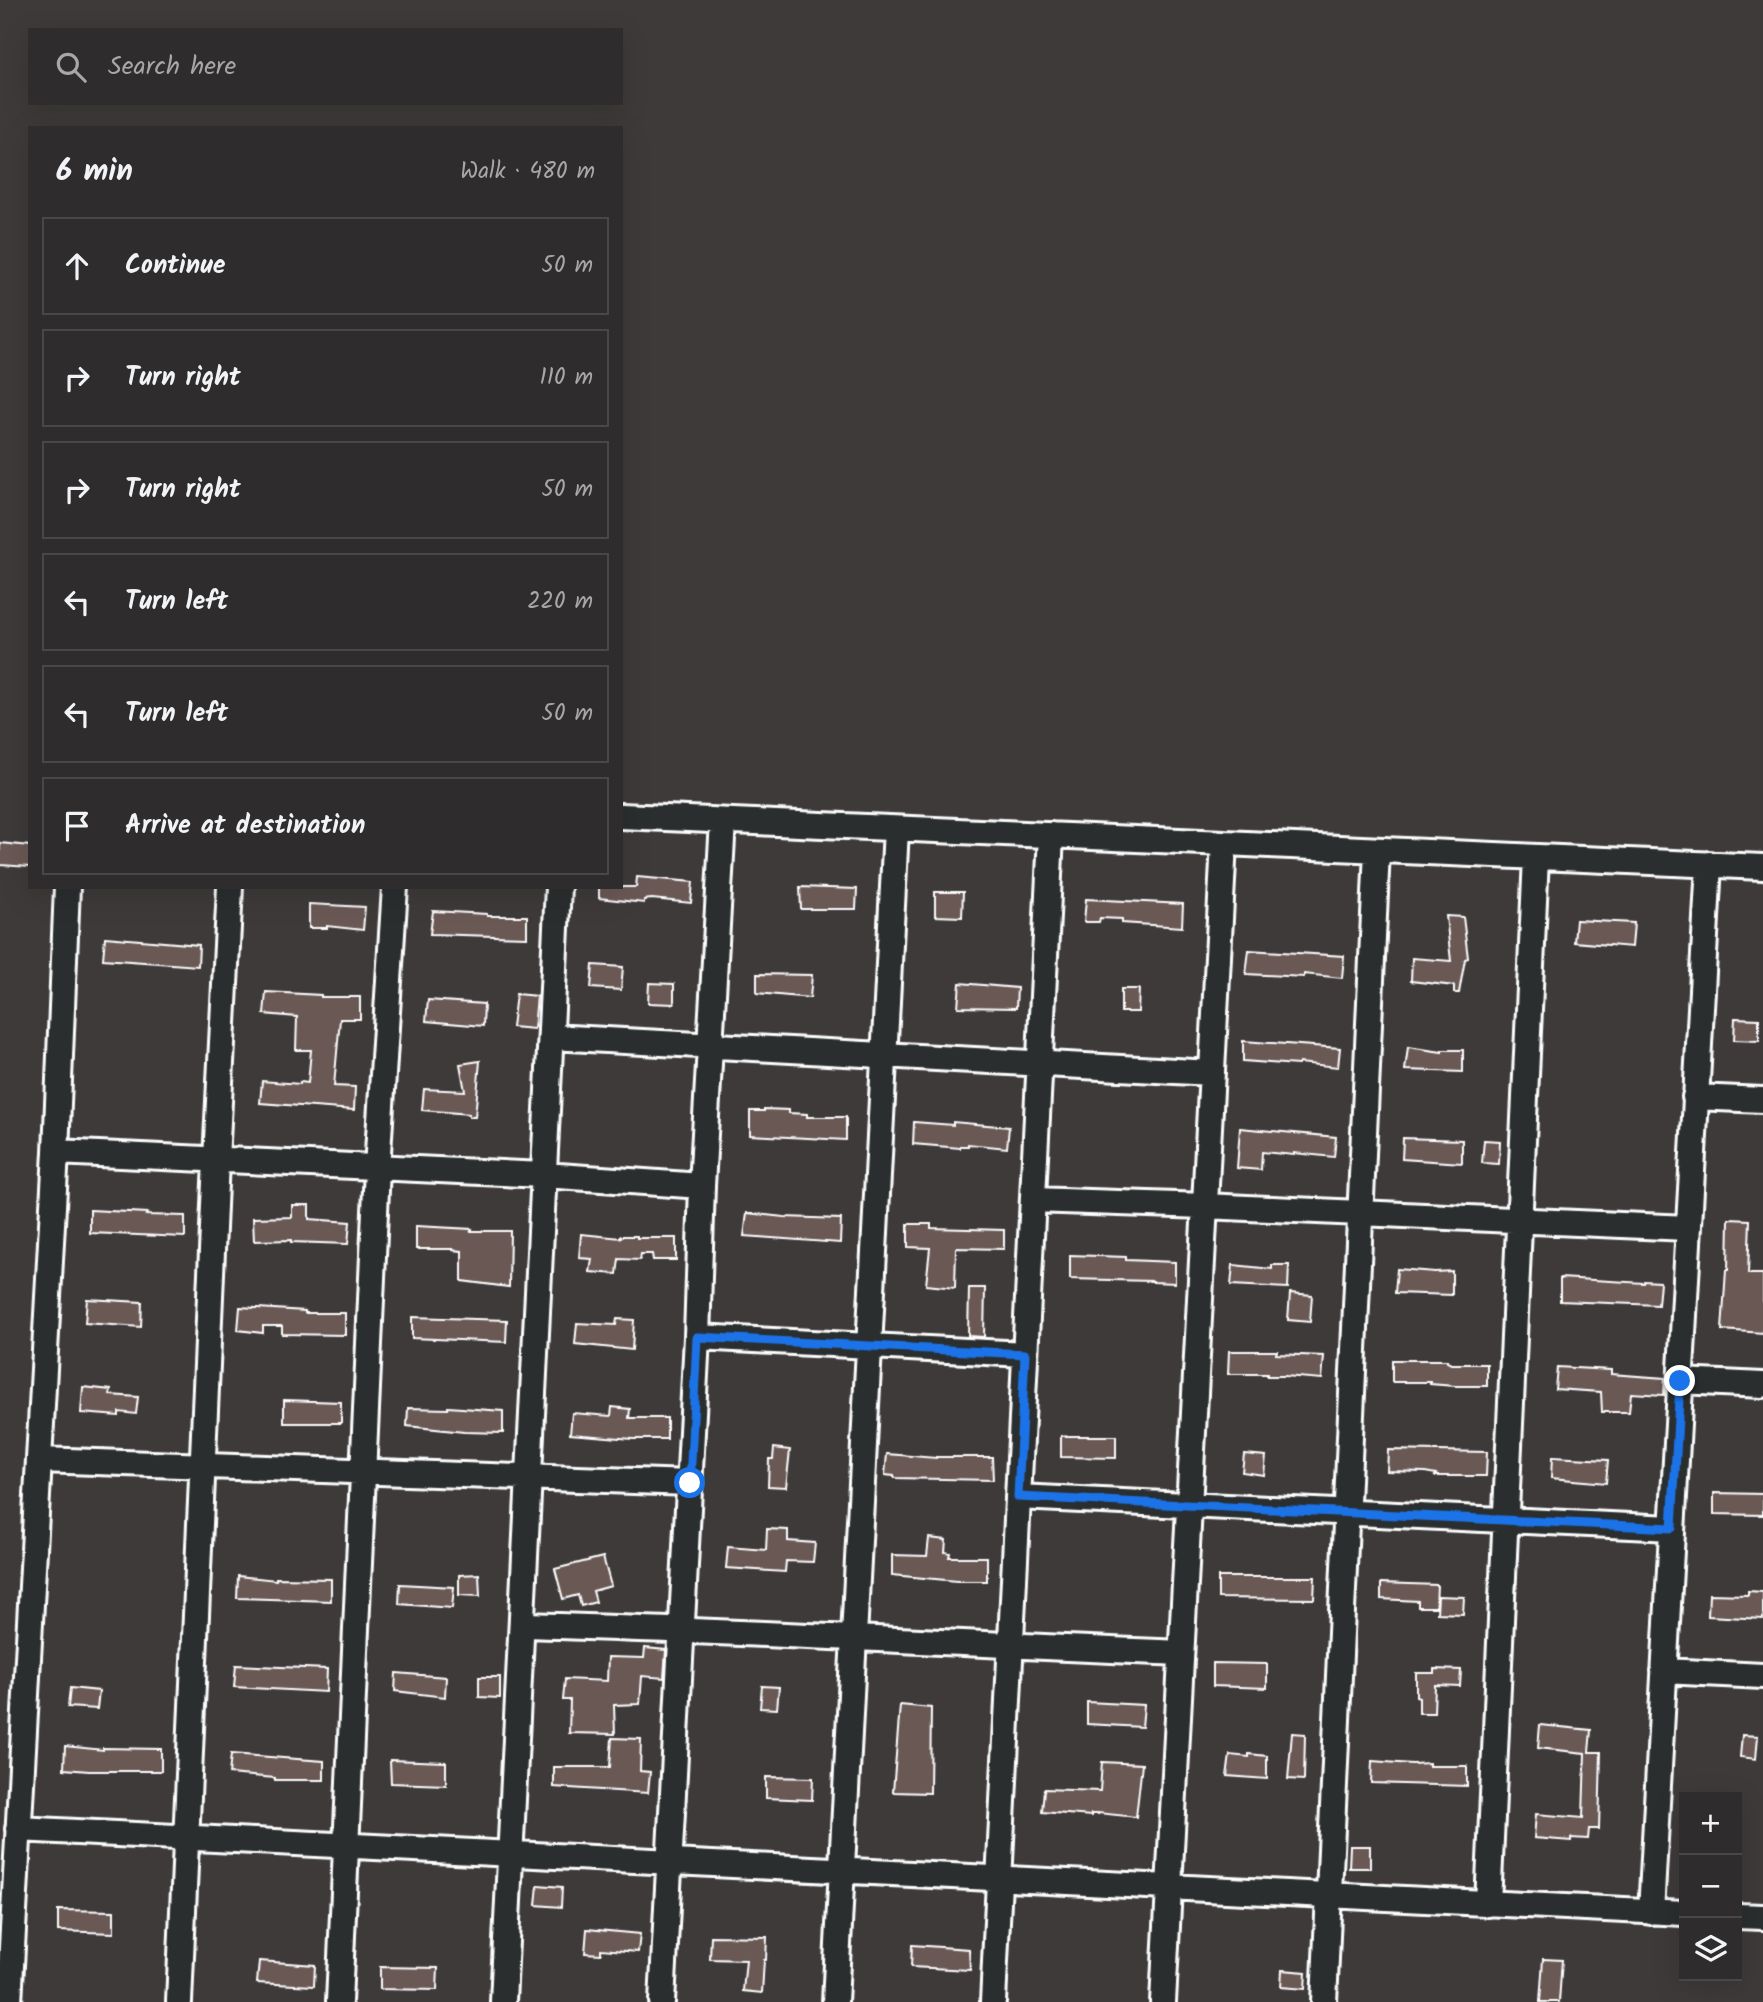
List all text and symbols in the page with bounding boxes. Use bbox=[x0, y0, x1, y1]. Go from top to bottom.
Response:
search box bbox=[28, 28, 623, 105]
text: Search here bbox=[108, 46, 236, 88]
icon: search bbox=[52, 48, 90, 86]
text: 6 min bbox=[56, 148, 133, 196]
text: Walk · 480 m bbox=[460, 154, 595, 190]
text: Continue bbox=[125, 245, 226, 287]
icon: ahead bbox=[58, 247, 96, 285]
text: 50 m bbox=[542, 248, 593, 284]
text: Turn right bbox=[125, 357, 241, 399]
icon: right bbox=[58, 359, 96, 397]
text: 110 m bbox=[540, 360, 593, 396]
text: Turn right bbox=[125, 469, 241, 511]
icon: right bbox=[58, 471, 96, 509]
text: 50 m bbox=[542, 472, 593, 508]
text: Turn left bbox=[125, 581, 228, 623]
icon: left bbox=[58, 583, 96, 621]
text: 220 m bbox=[527, 584, 593, 620]
text: Turn left bbox=[125, 693, 228, 735]
icon: left bbox=[58, 695, 96, 733]
text: 50 m bbox=[542, 696, 593, 732]
text: Arrive at destination bbox=[125, 805, 365, 847]
icon: arrive bbox=[58, 807, 96, 845]
route end bbox=[1664, 1365, 1695, 1396]
route start bbox=[674, 1467, 705, 1498]
map controls bbox=[1679, 1792, 1742, 1981]
button: + bbox=[1679, 1792, 1742, 1855]
button: − bbox=[1679, 1855, 1742, 1918]
button: layers bbox=[1679, 1918, 1742, 1981]

